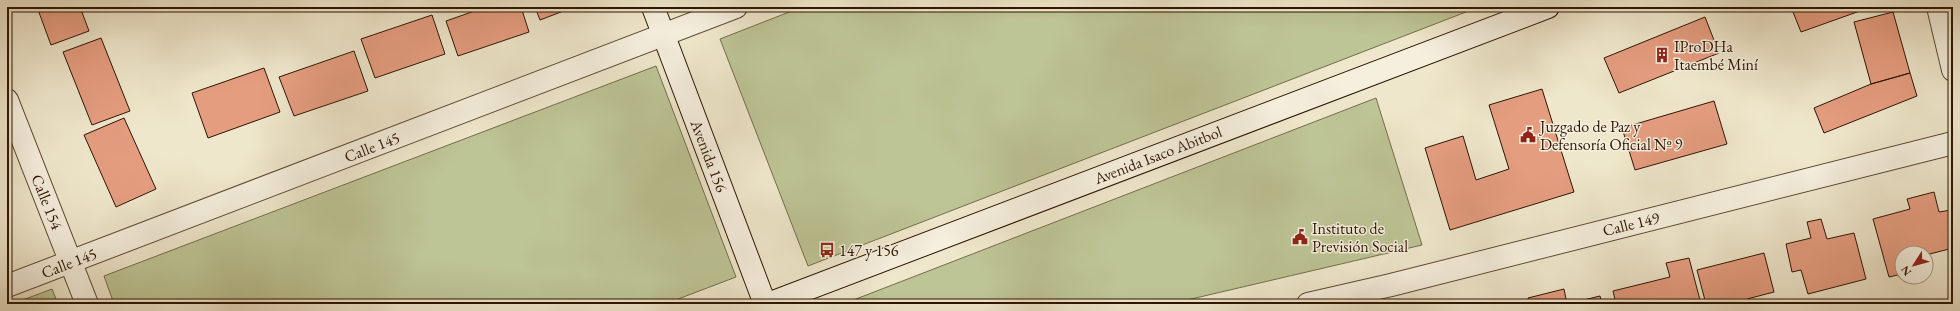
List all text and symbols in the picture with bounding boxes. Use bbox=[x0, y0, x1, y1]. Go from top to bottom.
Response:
place label: IProDHa Itaembé Miní bbox=[1674, 36, 1758, 75]
building icon: IProDHa Itaembé Miní bbox=[1653, 46, 1671, 64]
street label: Avenida 156 bbox=[685, 116, 733, 195]
place label: Juzgado de Paz y Defensoría Oficial Nº 9 bbox=[1538, 116, 1683, 155]
street label: Avenida Isaco Abitbol bbox=[1090, 121, 1225, 189]
public building icon: Juzgado de Paz y Defensoría Oficial Nº 9 bbox=[1519, 126, 1537, 144]
street label: Calle 145 bbox=[341, 127, 403, 167]
street label: Calle 154 bbox=[26, 171, 68, 233]
street label: Calle 149 bbox=[1600, 207, 1662, 241]
place label: Instituto de Previsión Social bbox=[1312, 218, 1408, 257]
public building icon: Instituto de Previsión Social bbox=[1291, 228, 1309, 246]
place label: 147 y 156 bbox=[839, 240, 899, 261]
bus stop icon: 147 y 156 bbox=[818, 241, 836, 259]
street label: Calle 145 bbox=[38, 243, 100, 283]
north arrow bbox=[1894, 245, 1934, 285]
text: N bbox=[1898, 263, 1914, 279]

